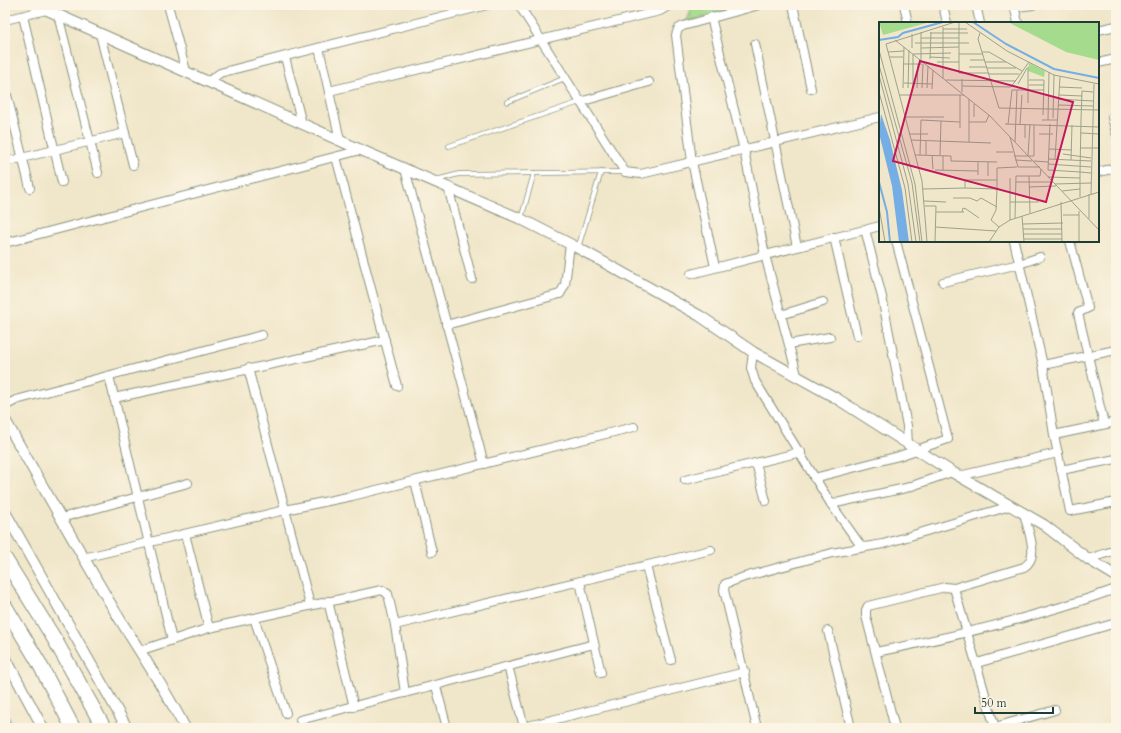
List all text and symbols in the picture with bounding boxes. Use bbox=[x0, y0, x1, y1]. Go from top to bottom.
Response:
inset map bbox=[879, 22, 1099, 242]
scale bar bbox=[975, 689, 1053, 715]
text: 50 m bbox=[981, 695, 1008, 711]

